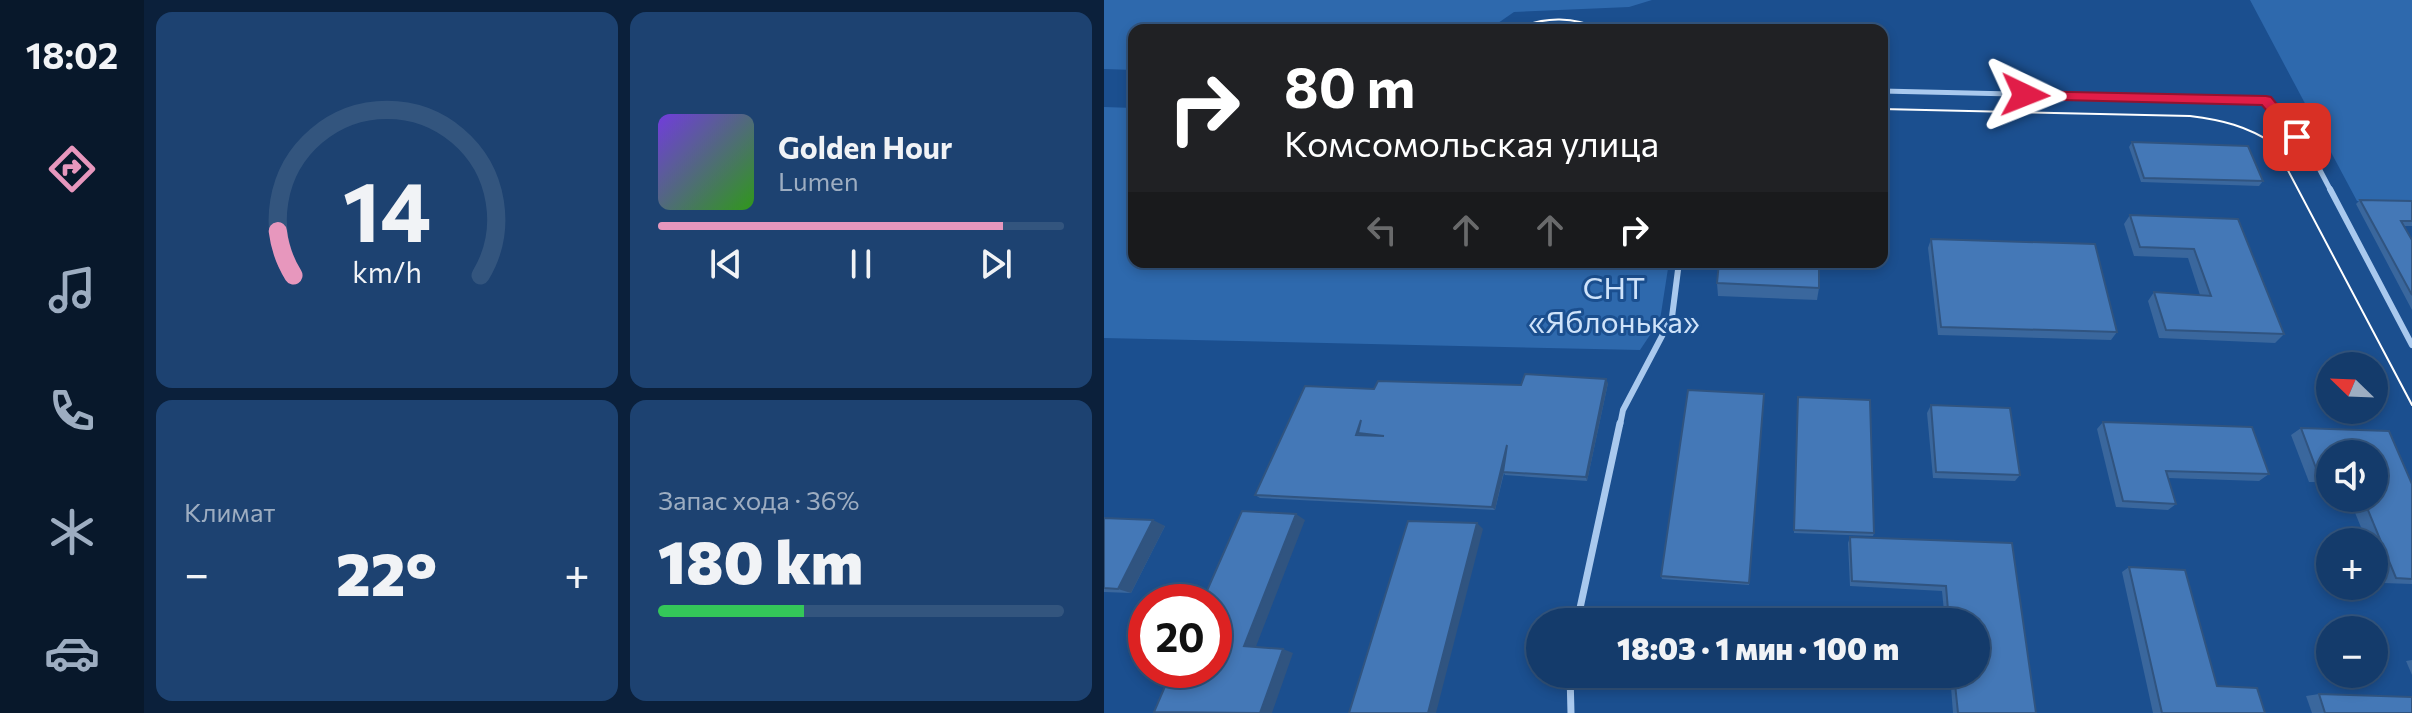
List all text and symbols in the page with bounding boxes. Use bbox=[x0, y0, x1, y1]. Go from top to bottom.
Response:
text: 18:02 bbox=[26, 32, 118, 76]
text: 80 m bbox=[1284, 51, 1415, 120]
position arrow bbox=[1983, 53, 2067, 137]
icon: right bbox=[1152, 56, 1256, 160]
pin bbox=[2263, 103, 2331, 171]
icon: arrive bbox=[2275, 115, 2319, 159]
text: Комсомольская улица bbox=[1284, 120, 1659, 164]
text: Golden Hour bbox=[778, 128, 952, 165]
icon: directions bbox=[44, 141, 100, 197]
text: 14 bbox=[343, 157, 431, 259]
text: Lumen bbox=[778, 165, 859, 196]
icon: left bbox=[1360, 208, 1404, 252]
icon: ahead bbox=[1444, 208, 1488, 252]
icon: ahead bbox=[1528, 208, 1572, 252]
icon: right bbox=[1612, 208, 1656, 252]
icon: previous bbox=[704, 242, 748, 286]
icon: pause bbox=[839, 242, 883, 286]
icon: next bbox=[974, 242, 1018, 286]
text: km/h bbox=[352, 254, 422, 289]
icon: music bbox=[44, 262, 100, 318]
park label: СНТ «Яблонька» bbox=[1528, 268, 1700, 339]
north arrow bbox=[2316, 352, 2388, 424]
map controls bbox=[2316, 352, 2388, 688]
icon: phone bbox=[44, 383, 100, 439]
button: sound bbox=[2316, 440, 2388, 512]
text: Запас хода · 36% bbox=[658, 484, 859, 515]
text: Климат bbox=[184, 496, 276, 527]
icon: climate bbox=[44, 504, 100, 560]
text: 180 km bbox=[658, 523, 863, 596]
button: + bbox=[2316, 528, 2388, 600]
text: 22° bbox=[336, 535, 437, 608]
text: − bbox=[184, 545, 209, 599]
text: + bbox=[564, 545, 590, 599]
speed limit sign: 20 bbox=[1128, 584, 1232, 688]
button: − bbox=[2316, 616, 2388, 688]
icon: car bbox=[44, 625, 100, 681]
text: 18:03 · 1 мин · 100 m bbox=[1617, 629, 1899, 666]

